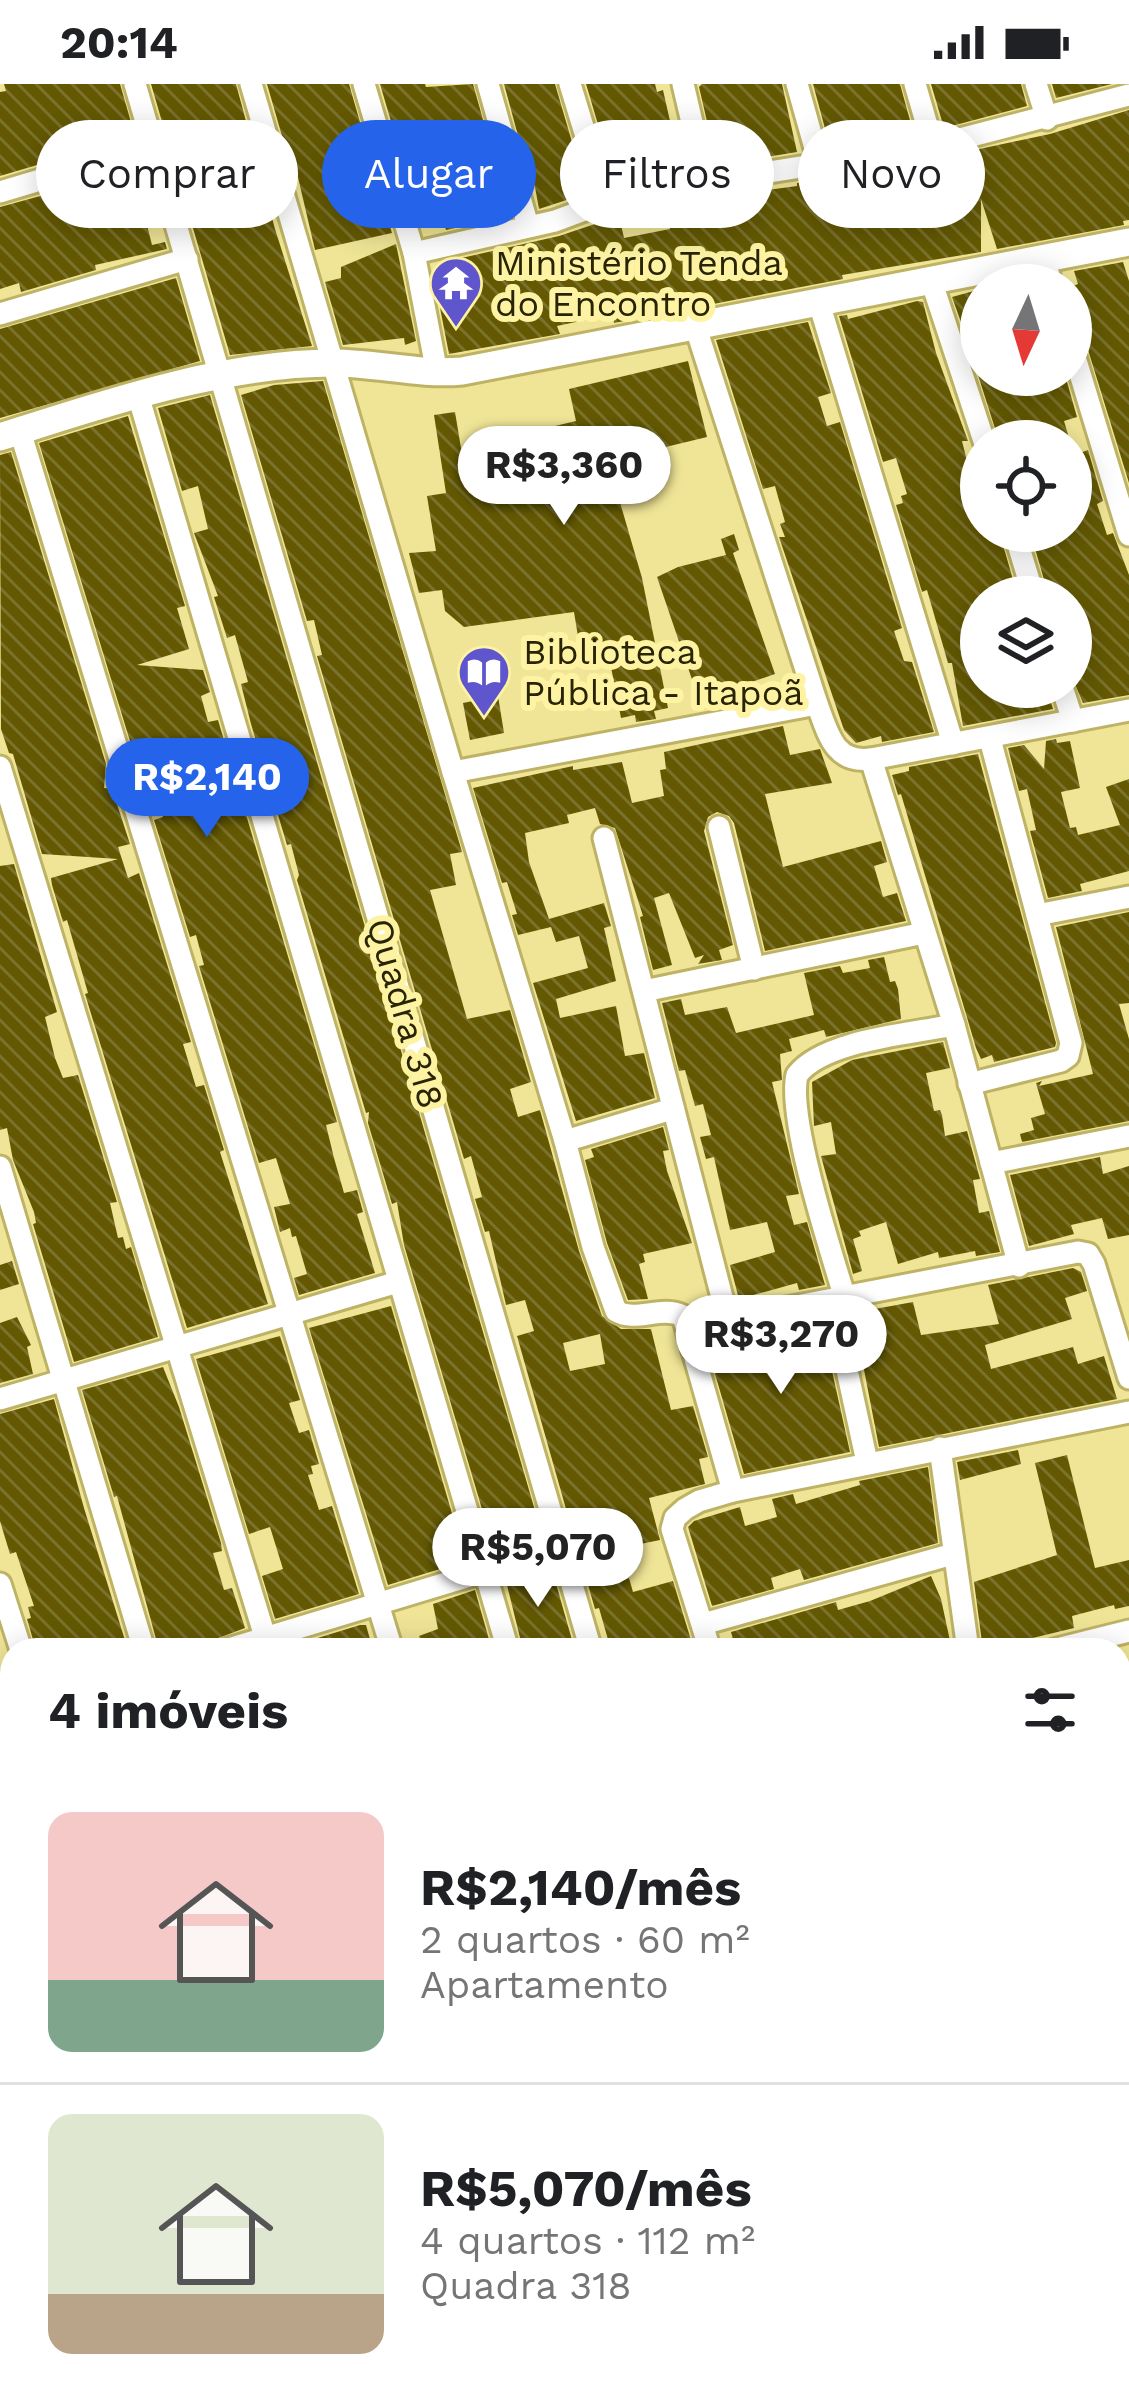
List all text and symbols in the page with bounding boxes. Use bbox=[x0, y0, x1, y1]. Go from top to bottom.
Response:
text: 20:14 bbox=[60, 16, 178, 69]
chip: Comprar bbox=[36, 120, 298, 228]
chip: Alugar bbox=[322, 120, 536, 228]
chip: Filtros bbox=[560, 120, 774, 228]
chip: Novo bbox=[798, 120, 985, 228]
place label: Ministério Tenda do Encontro bbox=[495, 242, 783, 325]
temple icon: Ministério Tenda do Encontro bbox=[428, 255, 484, 329]
north arrow bbox=[960, 264, 1092, 396]
map controls bbox=[960, 264, 1092, 708]
button: locate bbox=[960, 420, 1092, 552]
pin: R$3,360 bbox=[453, 426, 675, 528]
text: R$3,360 bbox=[485, 442, 643, 487]
button: layers bbox=[960, 576, 1092, 708]
place label: Biblioteca Pública - Itapoã bbox=[523, 631, 804, 714]
library icon: Biblioteca Pública - Itapoã bbox=[456, 644, 512, 718]
pin: R$2,140 bbox=[96, 738, 318, 840]
text: R$2,140 bbox=[132, 754, 282, 799]
street label: Quadra 318 bbox=[358, 914, 452, 1113]
pin: R$3,270 bbox=[670, 1295, 892, 1397]
text: R$3,270 bbox=[703, 1311, 859, 1356]
pin: R$5,070 bbox=[427, 1508, 649, 1610]
text: R$5,070 bbox=[459, 1524, 617, 1569]
icon: filters bbox=[1017, 1677, 1083, 1743]
text: 4 imóveis bbox=[48, 1681, 288, 1740]
text: R$2,140/mês bbox=[420, 1858, 741, 1917]
icon: home bbox=[144, 1860, 288, 2004]
text: 2 quartos · 60 m² bbox=[420, 1917, 750, 1962]
text: Apartamento bbox=[420, 1962, 669, 2007]
text: R$5,070/mês bbox=[420, 2159, 752, 2218]
icon: home bbox=[144, 2162, 288, 2306]
text: 4 quartos · 112 m² bbox=[420, 2218, 755, 2263]
text: Quadra 318 bbox=[420, 2263, 632, 2308]

